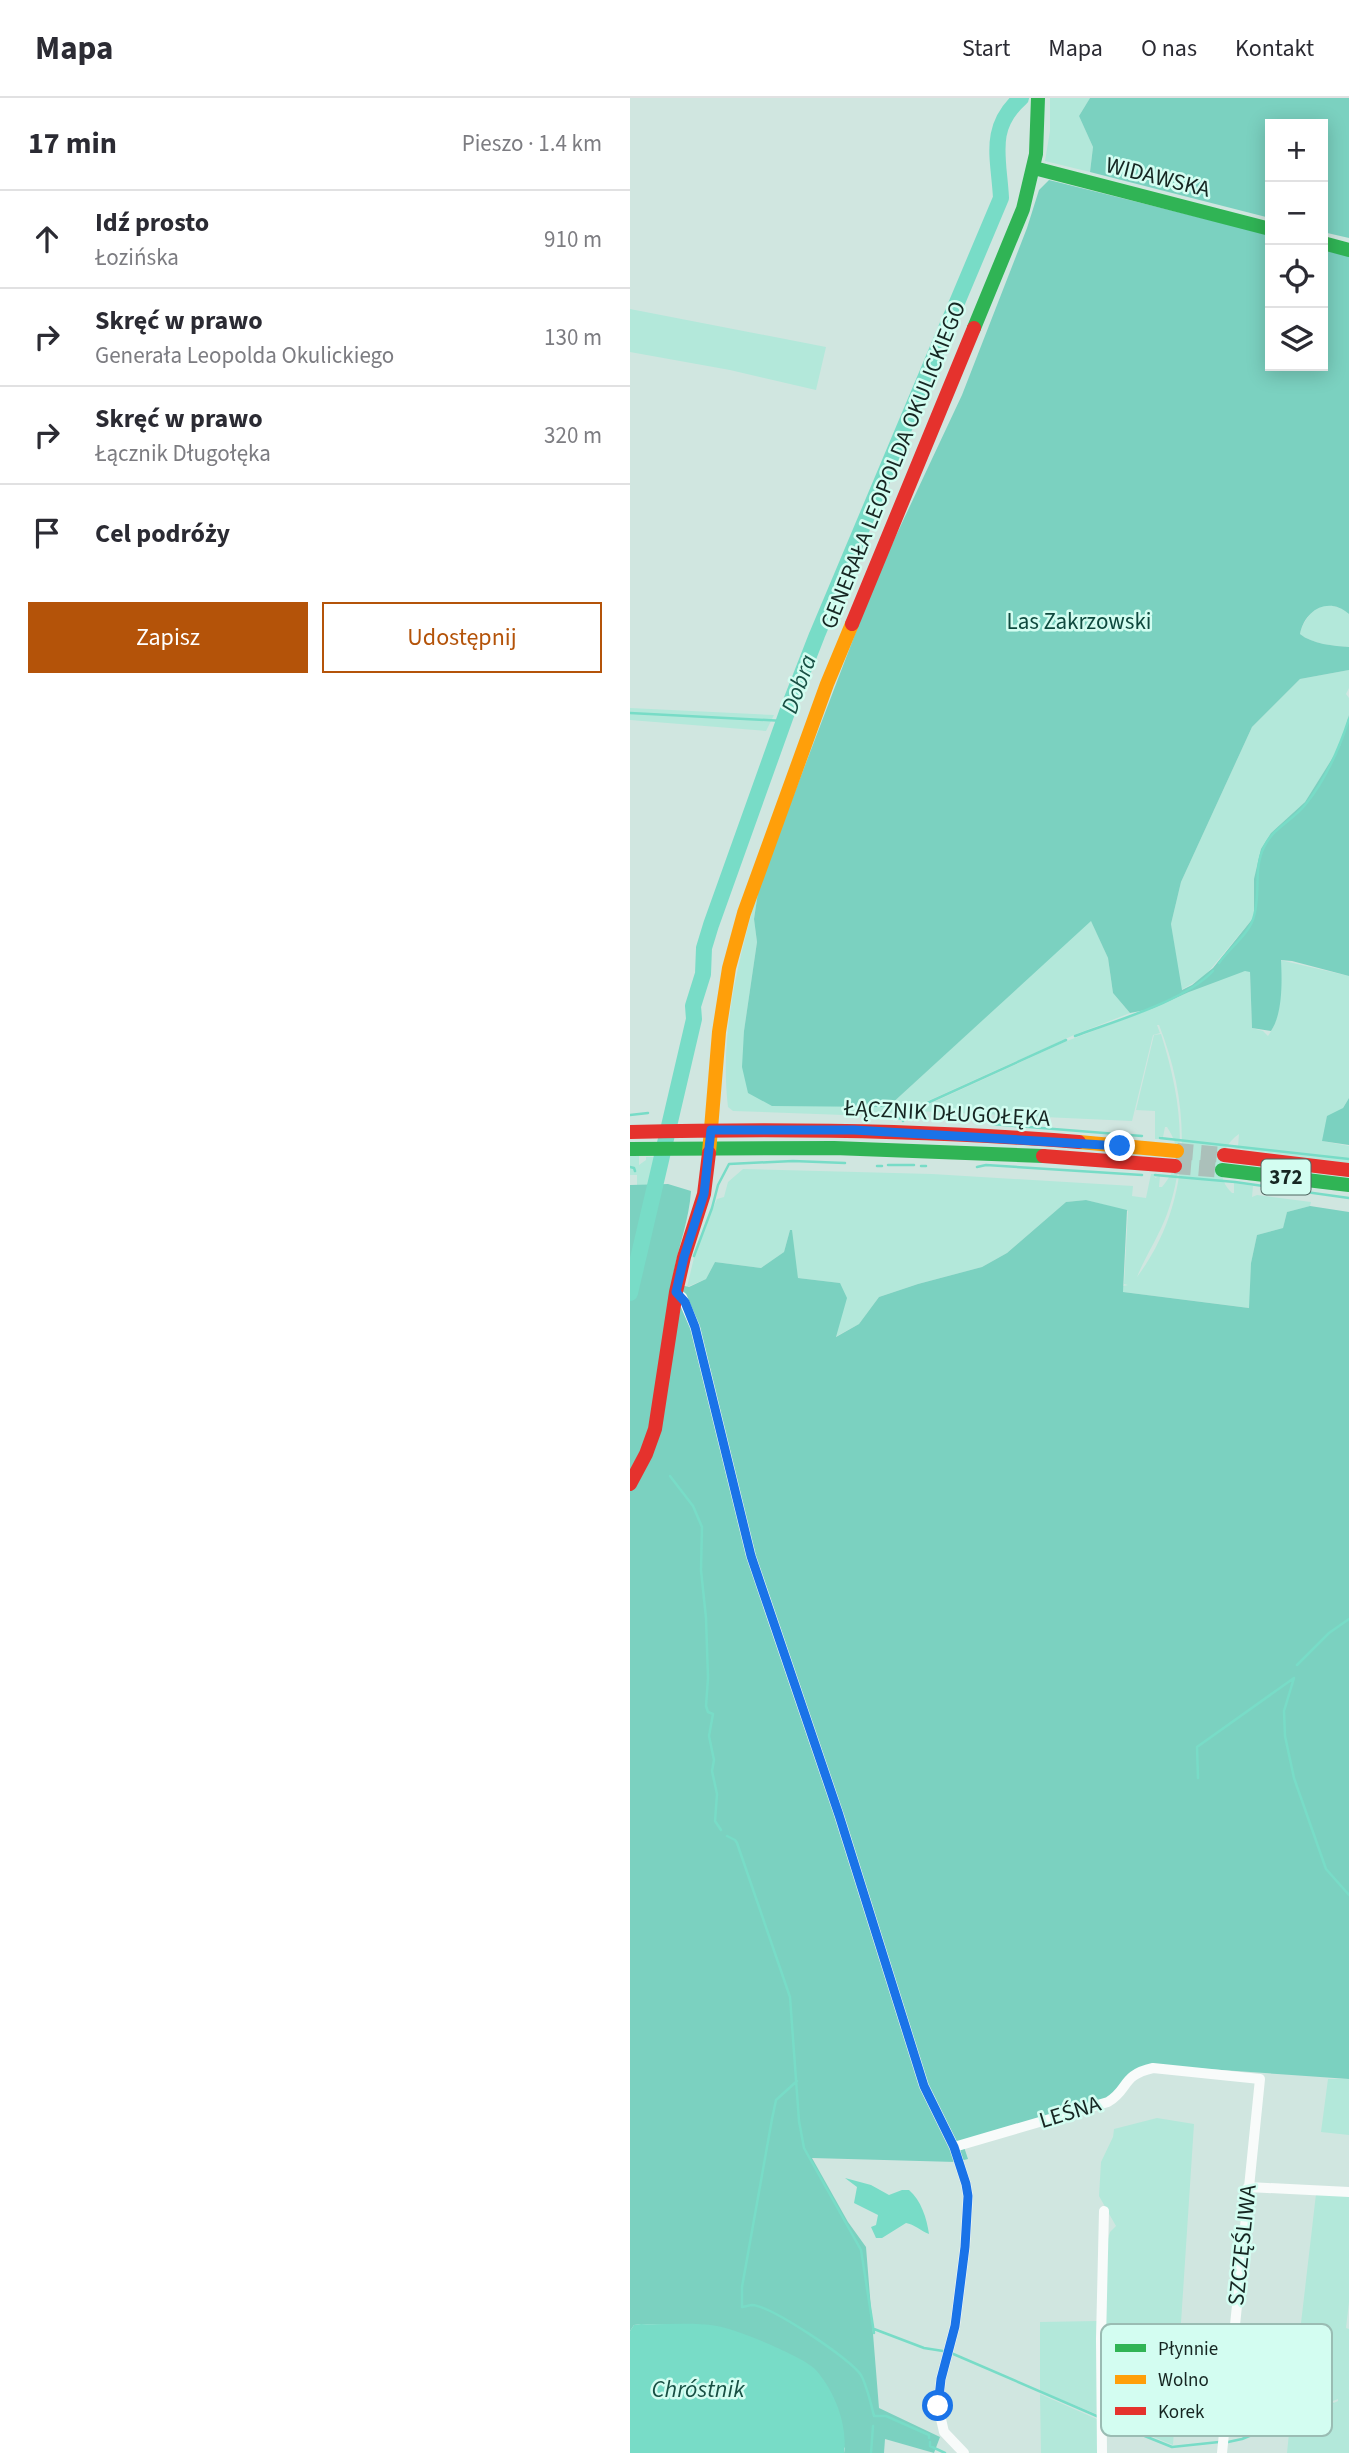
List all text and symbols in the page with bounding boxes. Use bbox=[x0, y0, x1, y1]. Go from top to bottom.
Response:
text: Mapa bbox=[35, 25, 113, 72]
text: Start bbox=[962, 31, 1010, 66]
text: Mapa bbox=[1048, 31, 1103, 66]
text: O nas bbox=[1141, 31, 1197, 66]
text: Kontakt bbox=[1235, 31, 1314, 66]
map controls bbox=[1265, 119, 1328, 371]
button: + bbox=[1265, 119, 1328, 182]
text: 17 min bbox=[28, 122, 117, 165]
text: Pieszo · 1.4 km bbox=[462, 127, 602, 160]
street label: WIDAWSKA bbox=[1102, 148, 1214, 206]
button: − bbox=[1265, 182, 1328, 245]
text: Idź prosto bbox=[95, 204, 209, 241]
icon: ahead bbox=[28, 220, 66, 258]
text: 910 m bbox=[544, 223, 602, 256]
text: Łozińska bbox=[95, 241, 179, 274]
button: locate bbox=[1265, 245, 1328, 308]
street label: GENERAŁA LEOPOLDA OKULICKIEGO bbox=[812, 296, 974, 634]
text: Skręć w prawo bbox=[95, 302, 263, 339]
button: layers bbox=[1265, 308, 1328, 371]
icon: right bbox=[28, 318, 66, 356]
text: 130 m bbox=[544, 321, 602, 354]
text: Generała Leopolda Okulickiego bbox=[95, 339, 394, 372]
text: Skręć w prawo bbox=[95, 400, 263, 437]
icon: right bbox=[28, 416, 66, 454]
text: 320 m bbox=[544, 419, 602, 452]
text: Łącznik Długołęka bbox=[95, 437, 271, 470]
icon: arrive bbox=[28, 514, 66, 552]
text: Cel podróży bbox=[95, 515, 230, 552]
button: Zapisz bbox=[28, 602, 308, 673]
button: Udostępnij bbox=[322, 602, 602, 673]
park label: Las Zakrzowski bbox=[1006, 605, 1152, 638]
water label: Dobra bbox=[772, 650, 826, 718]
street label: ŁĄCZNIK DŁUGOŁĘKA bbox=[842, 1091, 1051, 1135]
route end bbox=[1104, 1130, 1135, 1161]
road number: 372 bbox=[1262, 1160, 1310, 1194]
street label: LEŚNA bbox=[1035, 2087, 1105, 2137]
street label: SZCZĘŚLIWA bbox=[1219, 2182, 1265, 2307]
legend bbox=[1101, 2324, 1332, 2436]
text: Płynnie bbox=[1158, 2336, 1218, 2363]
text: Wolno bbox=[1158, 2367, 1209, 2394]
water label: Chróstnik bbox=[651, 2372, 745, 2407]
route start bbox=[922, 2390, 953, 2421]
text: Korek bbox=[1158, 2399, 1205, 2426]

